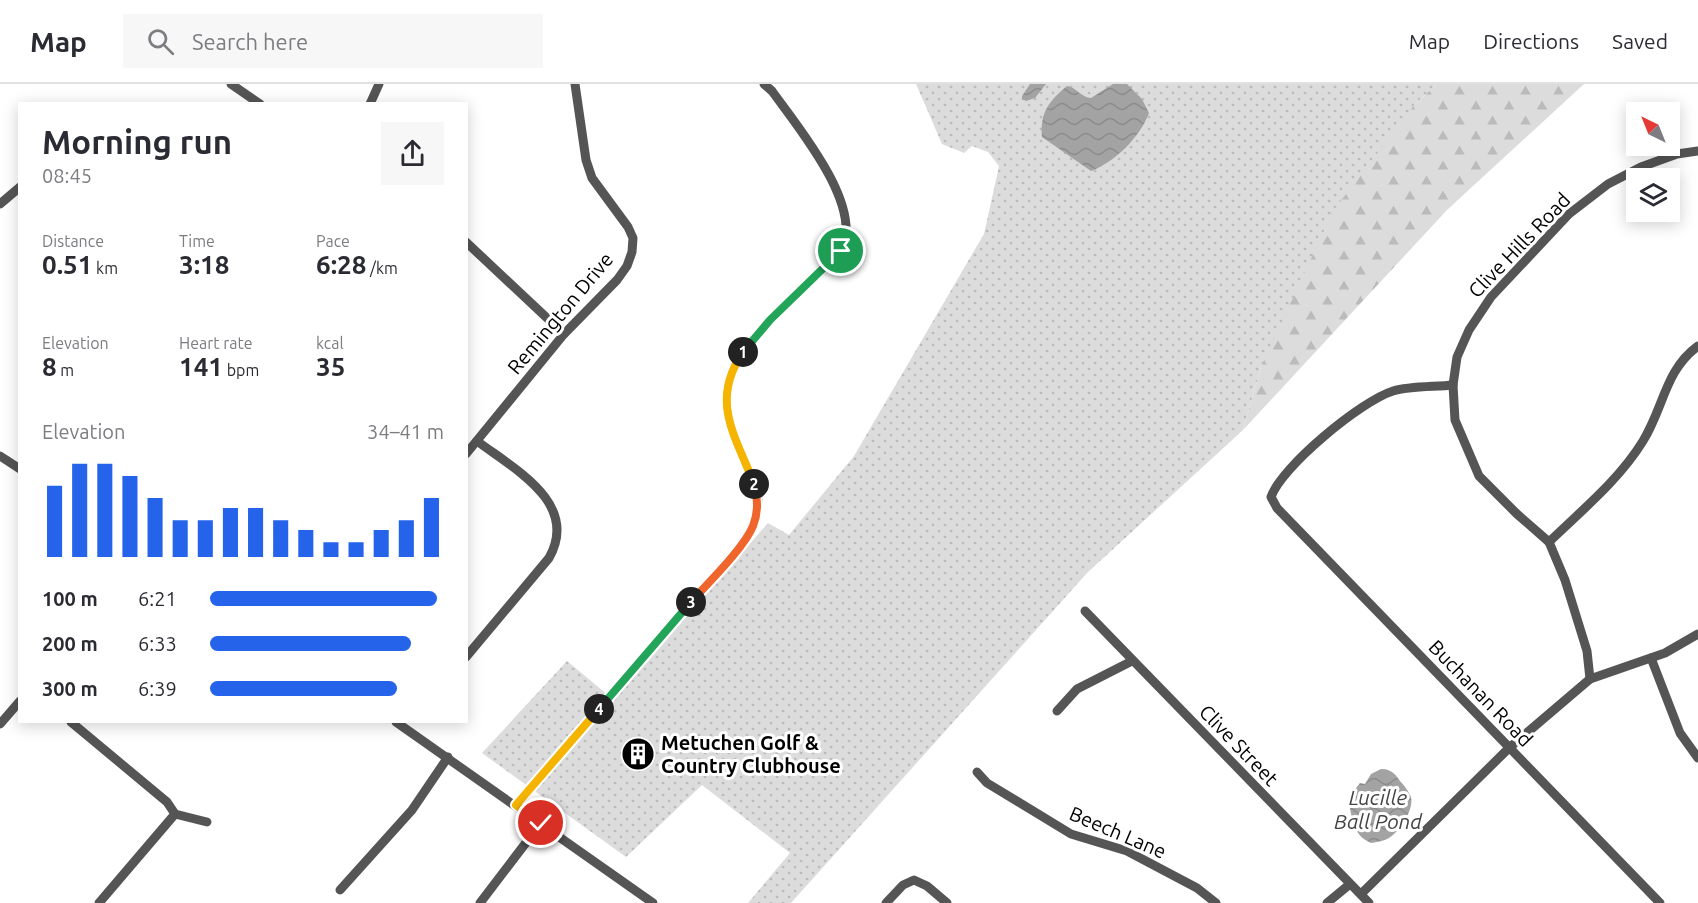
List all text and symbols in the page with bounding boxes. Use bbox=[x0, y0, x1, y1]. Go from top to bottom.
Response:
search box bbox=[123, 14, 543, 68]
icon: search bbox=[144, 25, 177, 58]
text: Map bbox=[30, 26, 87, 57]
text: Search here bbox=[192, 29, 308, 54]
text: Map bbox=[1409, 29, 1450, 53]
text: Directions bbox=[1483, 29, 1579, 53]
text: Saved bbox=[1612, 29, 1668, 53]
north arrow bbox=[1626, 102, 1680, 156]
map controls bbox=[1626, 102, 1680, 222]
button: share bbox=[381, 122, 444, 185]
text: Morning run bbox=[42, 123, 232, 160]
text: 08:45 bbox=[42, 164, 92, 187]
button: layers bbox=[1626, 168, 1680, 222]
street label: Clive Hills Road bbox=[1463, 188, 1575, 302]
pin bbox=[815, 225, 866, 276]
text: Distance bbox=[42, 232, 104, 250]
text: Time bbox=[179, 232, 215, 250]
text: Pace bbox=[316, 232, 350, 250]
icon: arrive bbox=[824, 234, 857, 267]
street label: Remington Drive bbox=[503, 248, 617, 378]
text: 0.51 bbox=[42, 250, 92, 279]
text: 3:18 bbox=[179, 250, 229, 279]
text: 6:28 bbox=[316, 250, 366, 279]
text: km bbox=[92, 259, 118, 277]
text: /km bbox=[366, 259, 398, 277]
text: Elevation bbox=[42, 334, 109, 352]
text: Heart rate bbox=[179, 334, 253, 352]
text: kcal bbox=[316, 334, 344, 352]
pin: 1 bbox=[728, 337, 758, 367]
text: 1 bbox=[738, 343, 748, 361]
text: 8 bbox=[42, 352, 57, 381]
text: 141 bbox=[179, 352, 223, 381]
text: 35 bbox=[316, 352, 345, 381]
text: m bbox=[57, 361, 74, 379]
text: bpm bbox=[223, 361, 259, 379]
text: Elevation bbox=[42, 420, 125, 443]
text: 34–41 m bbox=[367, 420, 444, 443]
pin: 2 bbox=[739, 469, 769, 499]
text: 2 bbox=[749, 475, 759, 493]
text: 100 m bbox=[42, 587, 98, 610]
text: 6:21 bbox=[138, 587, 177, 610]
pin: 3 bbox=[676, 587, 706, 617]
text: 3 bbox=[686, 593, 696, 611]
text: 200 m bbox=[42, 632, 98, 655]
text: 6:33 bbox=[138, 632, 177, 655]
street label: Buchanan Road bbox=[1424, 635, 1538, 751]
text: 300 m bbox=[42, 677, 98, 700]
text: 6:39 bbox=[138, 677, 177, 700]
pin: 4 bbox=[584, 694, 614, 724]
text: 4 bbox=[594, 700, 604, 718]
street label: Clive Street bbox=[1195, 700, 1283, 790]
place label: Metuchen Golf & Country Clubhouse bbox=[661, 731, 841, 777]
building icon: Metuchen Golf & Country Clubhouse bbox=[620, 736, 656, 772]
water label: Lucille Ball Pond bbox=[1334, 785, 1423, 833]
pin bbox=[515, 797, 566, 848]
street label: Beech Lane bbox=[1066, 801, 1170, 863]
icon: check bbox=[524, 806, 557, 839]

